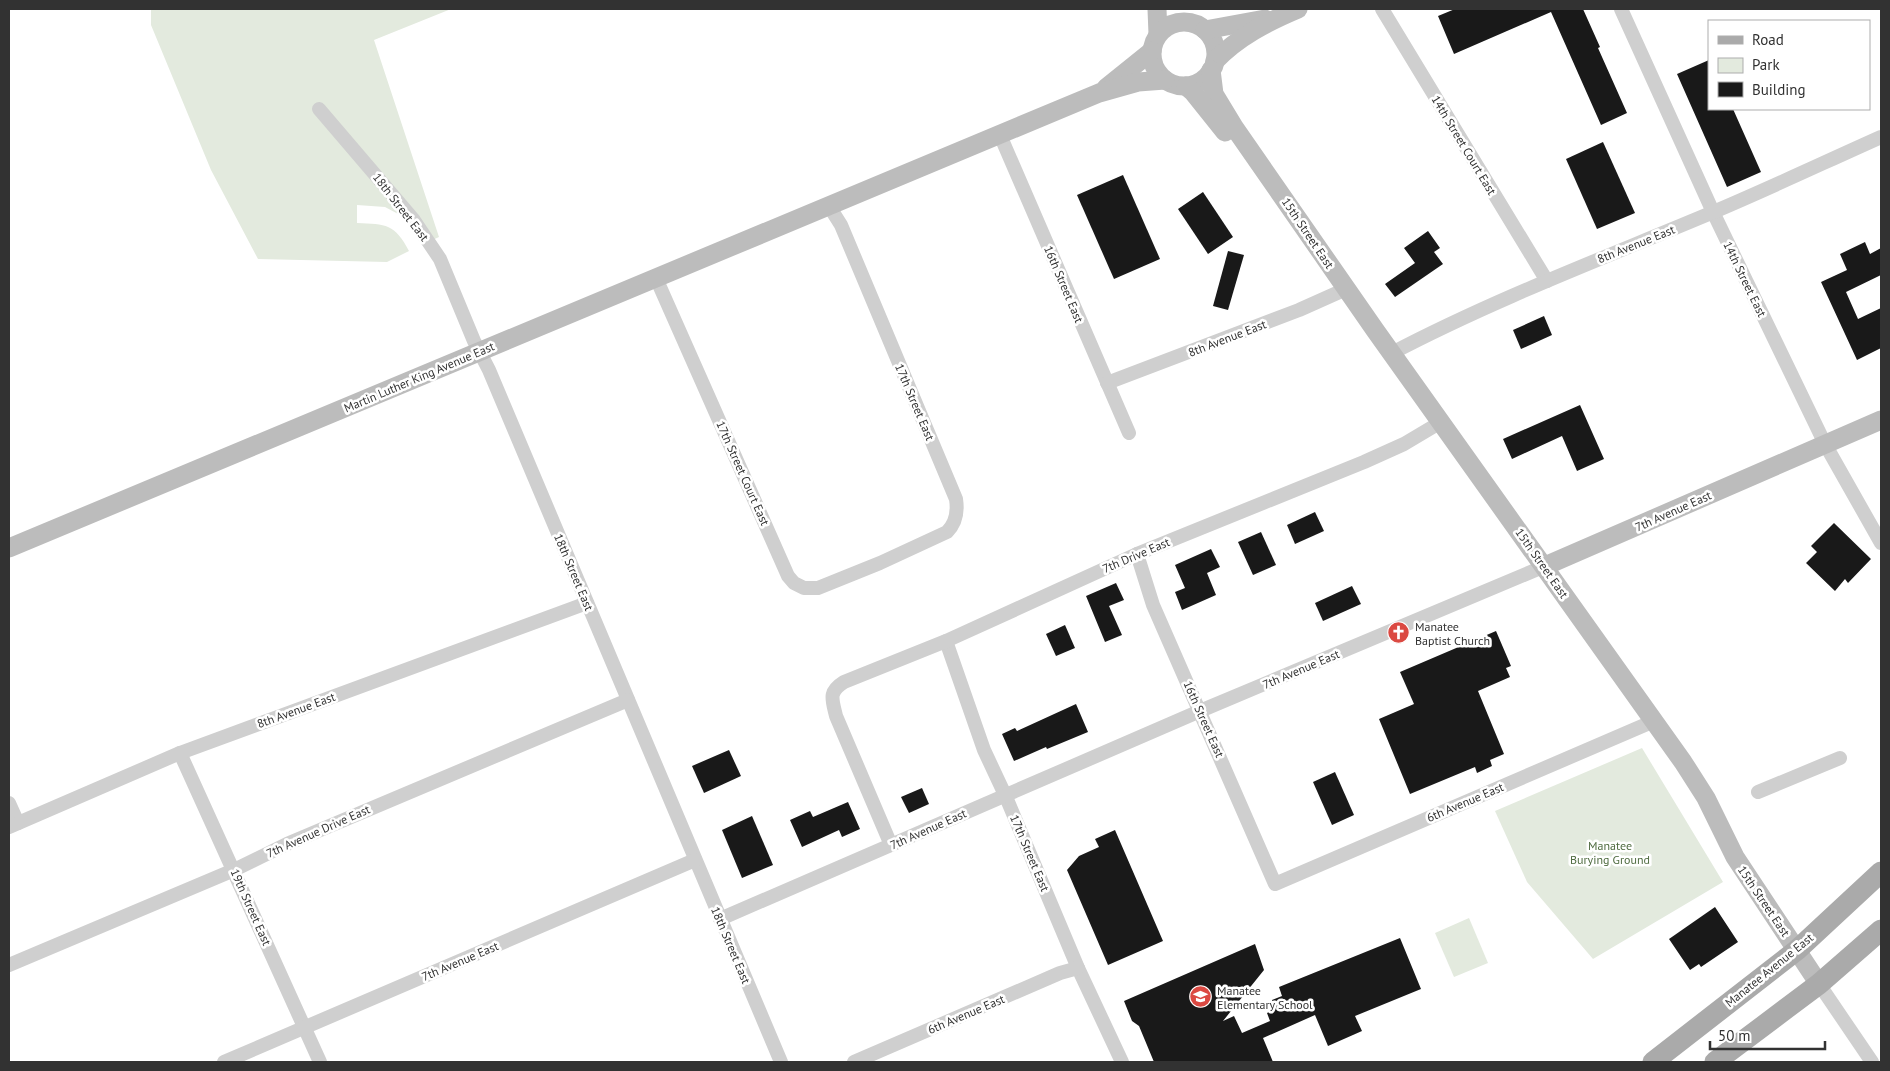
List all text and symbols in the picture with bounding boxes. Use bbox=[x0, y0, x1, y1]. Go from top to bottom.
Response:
legend bbox=[1708, 20, 1870, 110]
text: Road bbox=[1752, 30, 1784, 49]
text: Park bbox=[1752, 55, 1780, 74]
text: Building bbox=[1752, 80, 1806, 99]
street label: 14th Street Court East bbox=[1428, 93, 1500, 197]
street label: 18th Street East bbox=[370, 170, 432, 244]
street label: 15th Street East bbox=[1279, 195, 1337, 271]
street label: 8th Avenue East bbox=[1595, 222, 1677, 266]
street label: 14th Street East bbox=[1720, 239, 1770, 319]
street label: 16th Street East bbox=[1041, 243, 1087, 325]
street label: 8th Avenue East bbox=[1186, 316, 1268, 360]
street label: Martin Luther King Avenue East bbox=[342, 338, 496, 416]
street label: 17th Street East bbox=[892, 361, 938, 443]
street label: 17th Street Court East bbox=[713, 418, 773, 528]
street label: 7th Avenue East bbox=[1633, 487, 1713, 535]
street label: 15th Street East bbox=[1512, 525, 1572, 601]
street label: 18th Street East bbox=[551, 531, 597, 613]
street label: 7th Drive East bbox=[1100, 534, 1172, 576]
place label: Manatee Baptist Church bbox=[1415, 619, 1490, 648]
church icon: Manatee Baptist Church bbox=[1387, 621, 1411, 645]
street label: 7th Avenue East bbox=[1260, 646, 1342, 692]
street label: 16th Street East bbox=[1180, 678, 1228, 760]
street label: 8th Avenue East bbox=[255, 689, 337, 731]
street label: 6th Avenue East bbox=[1424, 779, 1506, 825]
street label: 7th Avenue Drive East bbox=[264, 801, 372, 861]
street label: 7th Avenue East bbox=[888, 805, 968, 853]
street label: 17th Street East bbox=[1007, 812, 1053, 894]
park label: Manatee Burying Ground bbox=[1570, 838, 1650, 867]
street label: 15th Street East bbox=[1735, 863, 1793, 939]
street label: 19th Street East bbox=[227, 866, 275, 948]
street label: 18th Street East bbox=[708, 904, 754, 986]
street label: Manatee Avenue East bbox=[1722, 930, 1816, 1010]
street label: 7th Avenue East bbox=[419, 938, 501, 984]
place label: Manatee Elementary School bbox=[1217, 983, 1313, 1012]
school or university icon: Manatee Elementary School bbox=[1189, 985, 1213, 1009]
street label: 6th Avenue East bbox=[925, 991, 1007, 1037]
scale bar bbox=[1710, 1018, 1825, 1050]
text: 50 m bbox=[1718, 1026, 1751, 1045]

